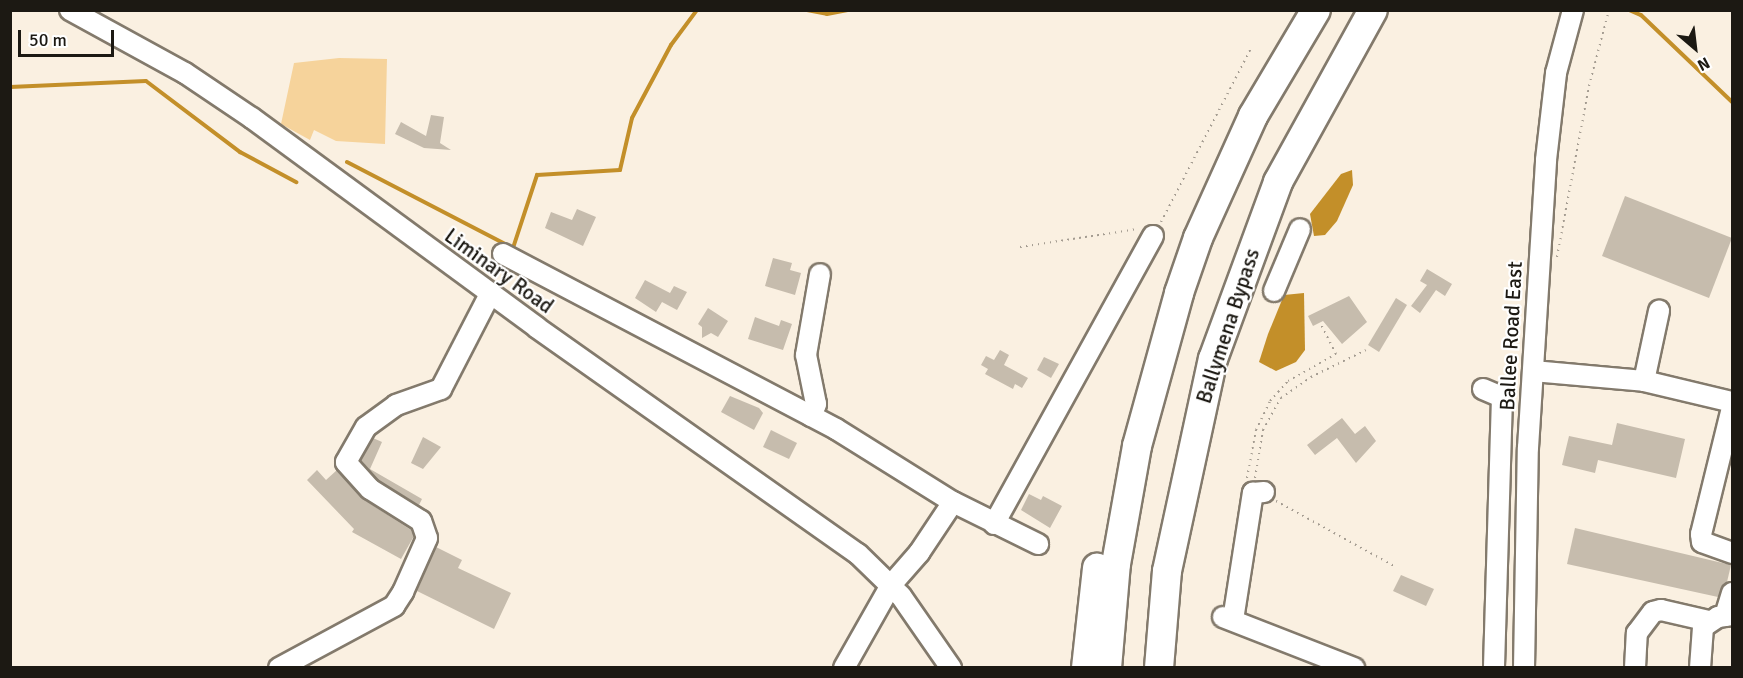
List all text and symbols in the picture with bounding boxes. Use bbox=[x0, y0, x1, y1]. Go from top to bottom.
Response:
scale bar bbox=[21, 18, 117, 56]
north arrow bbox=[1665, 18, 1725, 78]
text: 50 m bbox=[29, 29, 67, 51]
text: N bbox=[1694, 52, 1713, 75]
street label: Liminary Road bbox=[440, 223, 558, 319]
street label: Ballymena Bypass bbox=[1191, 245, 1265, 407]
street label: Ballee Road East bbox=[1495, 261, 1527, 411]

